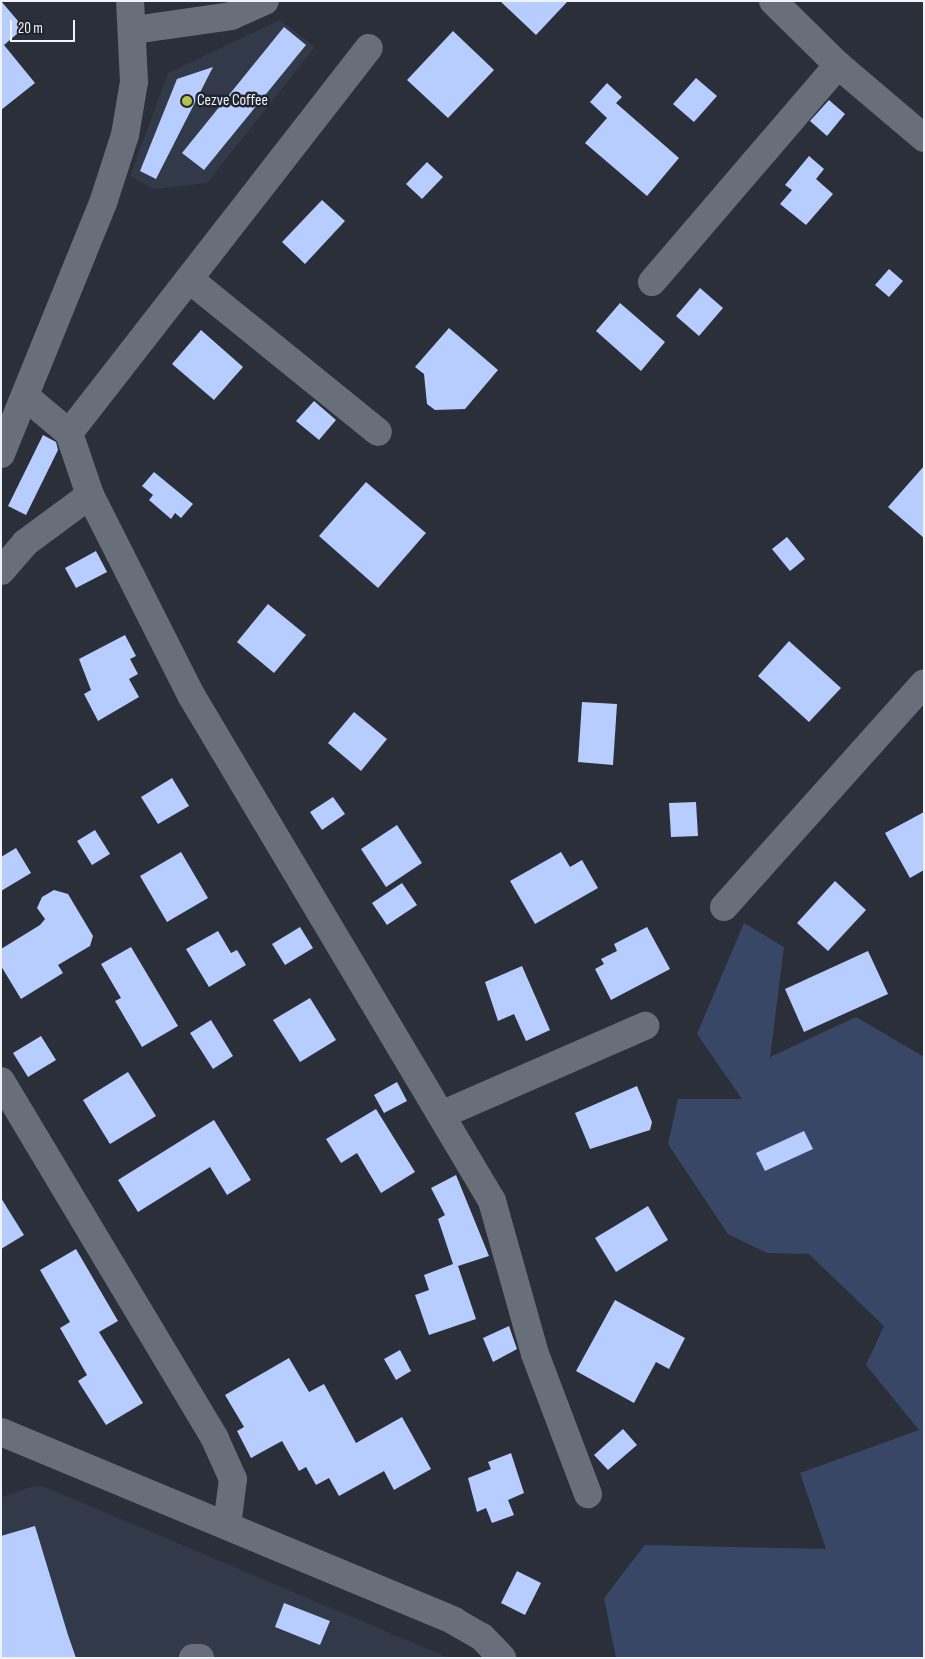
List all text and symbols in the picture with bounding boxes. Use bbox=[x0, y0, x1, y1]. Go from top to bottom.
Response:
scale bar bbox=[12, 10, 78, 42]
text: 20 m bbox=[18, 19, 43, 38]
place label: Cezve Coffee bbox=[197, 91, 268, 111]
marker: Cezve Coffee bbox=[181, 95, 193, 107]

